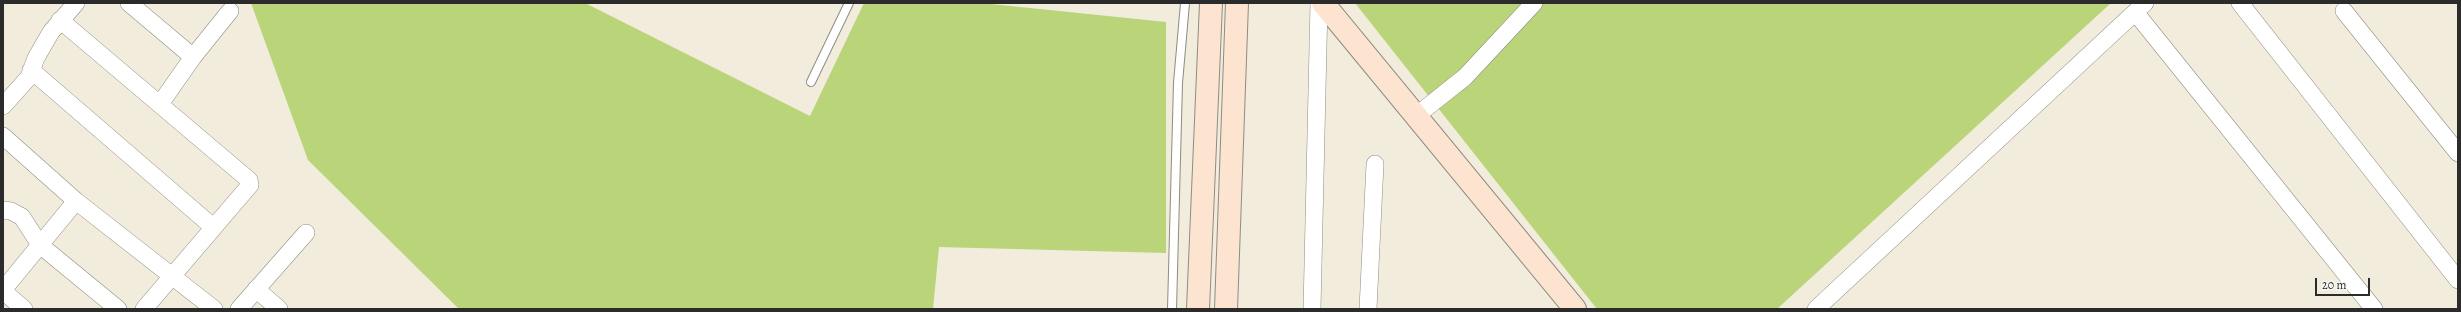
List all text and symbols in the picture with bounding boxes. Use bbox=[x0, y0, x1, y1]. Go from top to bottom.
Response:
scale bar bbox=[2317, 270, 2372, 296]
text: 20 m bbox=[2322, 277, 2346, 293]

